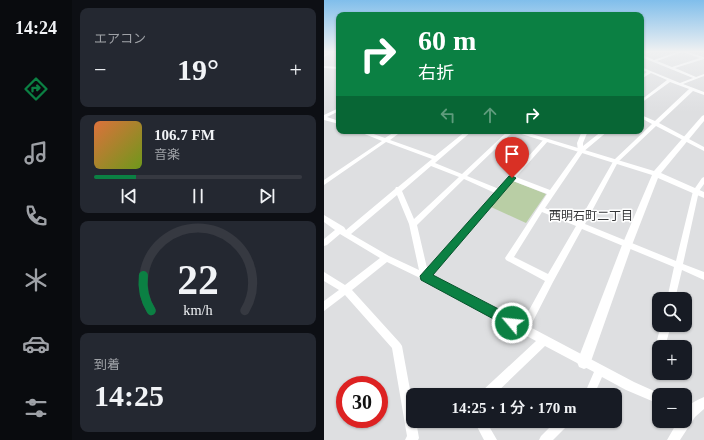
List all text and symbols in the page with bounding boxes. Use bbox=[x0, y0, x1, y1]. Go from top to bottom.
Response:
text: 14:24 bbox=[15, 18, 57, 38]
text: 60 m bbox=[418, 25, 476, 56]
icon: right bbox=[352, 28, 404, 80]
text: エアコン bbox=[94, 31, 146, 46]
text: 19° bbox=[177, 53, 219, 86]
text: − bbox=[94, 57, 106, 82]
text: + bbox=[290, 57, 302, 82]
text: 右折 bbox=[418, 63, 454, 83]
icon: directions bbox=[22, 75, 50, 103]
icon: left bbox=[437, 104, 459, 126]
icon: ahead bbox=[479, 104, 501, 126]
icon: right bbox=[521, 104, 543, 126]
text: 106.7 FM bbox=[154, 127, 215, 143]
pin bbox=[495, 137, 529, 178]
icon: music bbox=[22, 139, 50, 167]
icon: arrive bbox=[501, 143, 523, 165]
text: 音楽 bbox=[154, 147, 180, 162]
icon: previous bbox=[118, 185, 140, 207]
icon: pause bbox=[187, 185, 209, 207]
icon: next bbox=[256, 185, 278, 207]
icon: phone bbox=[22, 202, 50, 230]
district label: 西明石町二丁目 bbox=[549, 209, 633, 223]
text: 22 bbox=[177, 257, 219, 303]
icon: climate bbox=[22, 266, 50, 294]
map controls bbox=[652, 292, 692, 428]
button: search bbox=[652, 292, 692, 332]
text: km/h bbox=[183, 302, 213, 318]
position arrow bbox=[491, 302, 533, 344]
icon: car bbox=[22, 330, 50, 358]
button: + bbox=[652, 340, 692, 380]
text: 到着 bbox=[94, 357, 120, 372]
speed limit sign: 30 bbox=[336, 376, 388, 428]
text: 14:25 bbox=[94, 379, 164, 412]
button: − bbox=[652, 388, 692, 428]
icon: filters bbox=[22, 394, 50, 422]
text: 14:25 · 1 分 · 170 m bbox=[452, 400, 577, 416]

